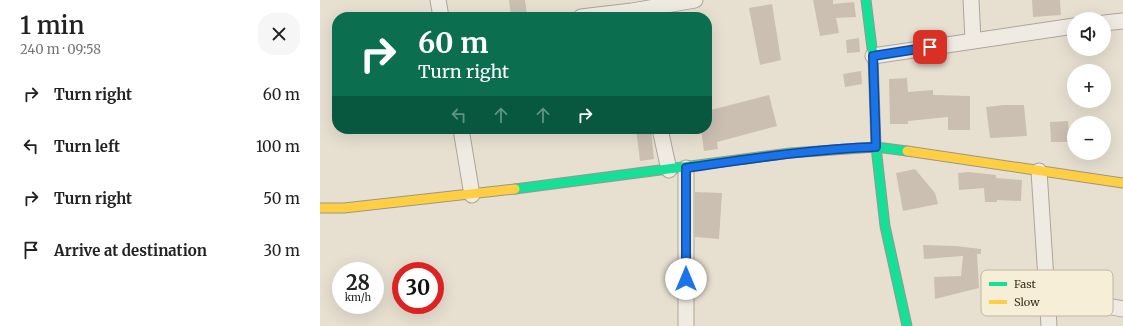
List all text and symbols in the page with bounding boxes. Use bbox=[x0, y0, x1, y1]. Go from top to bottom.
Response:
text: 1 min bbox=[20, 10, 85, 41]
map controls bbox=[1067, 12, 1111, 160]
button: sound bbox=[1067, 12, 1111, 56]
button: close bbox=[258, 13, 300, 55]
text: 60 m bbox=[418, 25, 488, 61]
icon: right bbox=[352, 28, 404, 80]
pin bbox=[913, 30, 947, 64]
icon: arrive bbox=[919, 36, 941, 58]
text: 240 m · 09:58 bbox=[20, 41, 101, 58]
text: Turn right bbox=[418, 60, 509, 83]
button: + bbox=[1067, 64, 1111, 108]
icon: right bbox=[20, 83, 42, 105]
text: Turn right bbox=[54, 85, 132, 104]
text: 60 m bbox=[263, 85, 300, 104]
icon: left bbox=[448, 104, 470, 126]
icon: ahead bbox=[490, 104, 512, 126]
icon: ahead bbox=[532, 104, 554, 126]
icon: right bbox=[574, 104, 596, 126]
button: − bbox=[1067, 116, 1111, 160]
icon: left bbox=[20, 135, 42, 157]
text: Turn left bbox=[54, 137, 120, 156]
text: 100 m bbox=[256, 137, 300, 156]
icon: right bbox=[20, 187, 42, 209]
text: Turn right bbox=[54, 189, 132, 208]
text: 50 m bbox=[263, 189, 300, 208]
icon: arrive bbox=[20, 239, 42, 261]
text: Arrive at destination bbox=[54, 241, 207, 260]
text: 30 m bbox=[263, 241, 300, 260]
position arrow bbox=[665, 258, 707, 300]
speed limit sign: 30 bbox=[392, 262, 444, 314]
text: 28 bbox=[346, 270, 370, 295]
legend bbox=[981, 270, 1113, 316]
text: Fast bbox=[1014, 277, 1037, 291]
text: km/h bbox=[345, 291, 371, 304]
text: Slow bbox=[1014, 295, 1040, 309]

